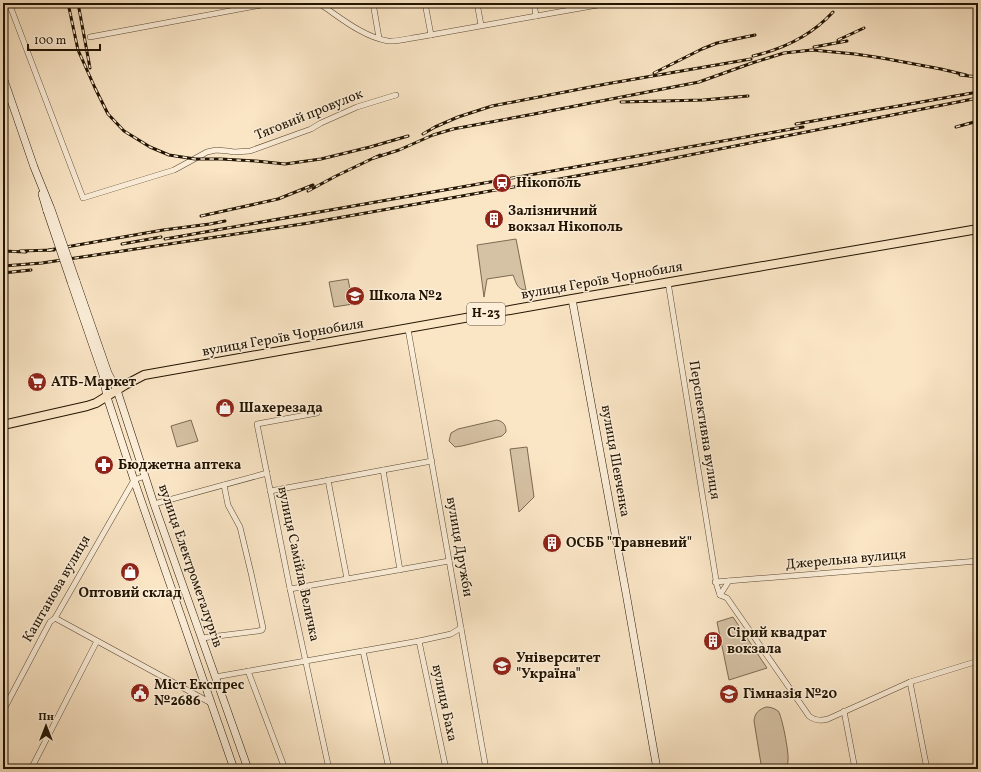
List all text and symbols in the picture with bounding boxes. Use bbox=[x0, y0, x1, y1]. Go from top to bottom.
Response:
scale bar bbox=[28, 26, 100, 52]
text: 100 m bbox=[34, 33, 67, 49]
street label: Тяговий провулок bbox=[252, 84, 366, 145]
station icon: Нікополь bbox=[491, 172, 513, 194]
place label: Нікополь bbox=[516, 174, 581, 193]
place label: Залізничний вокзал Нікополь bbox=[508, 202, 623, 237]
building icon: Залізничний вокзал Нікополь bbox=[483, 208, 505, 230]
street label: вулиця Героїв Чорнобиля bbox=[520, 257, 684, 305]
school or university icon: Школа №2 bbox=[344, 285, 366, 307]
place label: Школа №2 bbox=[369, 287, 442, 306]
road number: Н-23 bbox=[467, 303, 505, 325]
street label: вулиця Героїв Чорнобиля bbox=[201, 314, 365, 362]
street label: Перспективна вулиця bbox=[684, 359, 724, 501]
supermarket icon: АТБ-Маркет bbox=[26, 371, 48, 393]
place label: АТБ-Маркет bbox=[51, 373, 137, 392]
shop icon: Шахерезада bbox=[214, 397, 236, 419]
place label: Шахерезада bbox=[239, 399, 323, 418]
street label: вулиця Шевченка bbox=[596, 404, 634, 518]
pharmacy icon: Бюджетна аптека bbox=[93, 454, 115, 476]
place label: Бюджетна аптека bbox=[118, 456, 242, 475]
street label: вулиця Електрометалургів bbox=[153, 482, 227, 650]
street label: вулиця Самійла Величка bbox=[272, 485, 324, 643]
street label: вулиця Дружби bbox=[441, 495, 477, 599]
street label: Каштанова вулиця bbox=[19, 532, 95, 646]
building icon: ОСББ "Травневий" bbox=[541, 532, 563, 554]
place label: ОСББ "Травневий" bbox=[566, 534, 692, 553]
street label: Джерельна вулиця bbox=[785, 545, 907, 575]
shop icon: Оптовий склад bbox=[119, 561, 141, 583]
place label: Оптовий склад bbox=[78, 584, 182, 603]
place label: Сірий квадрат вокзала bbox=[727, 624, 827, 659]
building icon: Сірий квадрат вокзала bbox=[702, 630, 724, 652]
place label: Університет "Україна" bbox=[516, 649, 601, 684]
school or university icon: Університет "Україна" bbox=[491, 655, 513, 677]
street label: вулиця Баха bbox=[427, 663, 461, 743]
place label: Міст Експрес №2686 bbox=[154, 676, 245, 711]
public building icon: Міст Експрес №2686 bbox=[129, 682, 151, 704]
school or university icon: Гімназія №20 bbox=[718, 683, 740, 705]
place label: Гімназія №20 bbox=[743, 685, 837, 704]
north arrow bbox=[26, 706, 66, 746]
text: Пн bbox=[38, 710, 54, 725]

